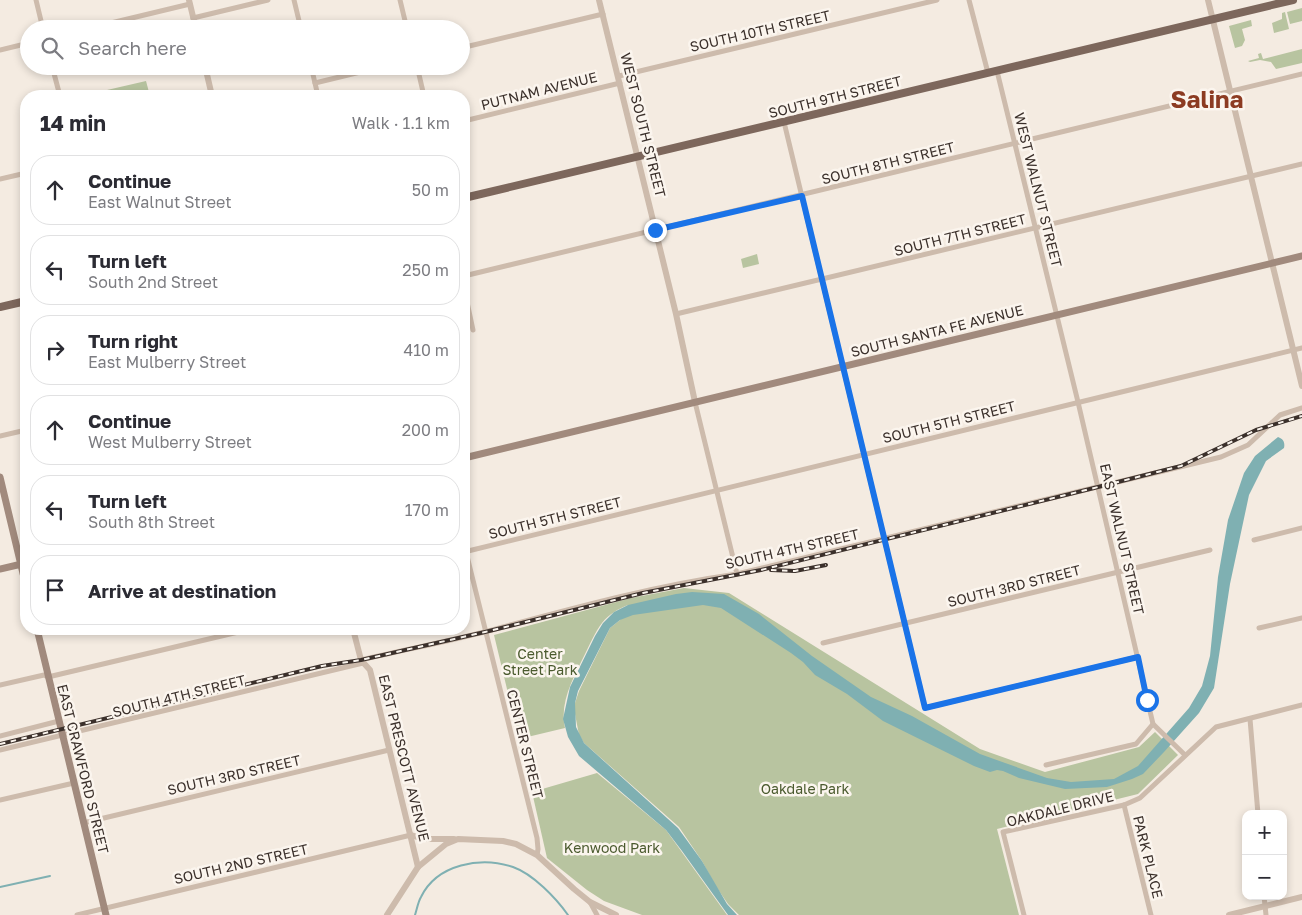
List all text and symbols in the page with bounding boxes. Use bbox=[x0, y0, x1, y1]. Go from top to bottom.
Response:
street label: SOUTH 10TH STREET bbox=[688, 6, 832, 55]
search box bbox=[20, 20, 470, 75]
icon: search bbox=[38, 34, 66, 62]
text: Search here bbox=[78, 36, 187, 59]
street label: WEST SOUTH STREET bbox=[617, 51, 670, 199]
street label: PUTNAM AVENUE bbox=[479, 68, 599, 113]
street label: SOUTH 9TH STREET bbox=[767, 72, 903, 121]
district label: Salina bbox=[1170, 84, 1244, 113]
text: 14 min bbox=[40, 110, 106, 136]
street label: WEST WALNUT STREET bbox=[1011, 111, 1066, 269]
text: Walk · 1.1 km bbox=[352, 113, 450, 133]
street label: SOUTH 8TH STREET bbox=[820, 138, 957, 187]
text: Continue bbox=[88, 169, 171, 192]
icon: ahead bbox=[41, 176, 69, 204]
text: 50 m bbox=[412, 180, 449, 200]
text: East Walnut Street bbox=[88, 192, 232, 212]
street label: SOUTH 7TH STREET bbox=[892, 210, 1028, 259]
route end bbox=[644, 219, 667, 242]
text: Turn left bbox=[88, 249, 167, 272]
icon: left bbox=[41, 256, 69, 284]
text: 250 m bbox=[402, 260, 449, 280]
text: South 2nd Street bbox=[88, 272, 218, 292]
street label: SOUTH SANTA FE AVENUE bbox=[849, 301, 1025, 360]
text: Turn right bbox=[88, 329, 178, 352]
icon: right bbox=[41, 336, 69, 364]
text: 410 m bbox=[403, 340, 449, 360]
text: East Mulberry Street bbox=[88, 352, 246, 372]
street label: SOUTH 5TH STREET bbox=[881, 397, 1017, 446]
text: Continue bbox=[88, 409, 171, 432]
icon: ahead bbox=[41, 416, 69, 444]
text: 200 m bbox=[402, 420, 449, 440]
text: West Mulberry Street bbox=[88, 432, 252, 452]
street label: EAST WALNUT STREET bbox=[1097, 462, 1148, 616]
text: Turn left bbox=[88, 489, 167, 512]
street label: SOUTH 5TH STREET bbox=[487, 493, 623, 542]
icon: left bbox=[41, 496, 69, 524]
text: 170 m bbox=[405, 500, 449, 520]
text: South 8th Street bbox=[88, 512, 215, 532]
street label: SOUTH 4TH STREET bbox=[723, 525, 861, 572]
street label: SOUTH 3RD STREET bbox=[946, 561, 1082, 610]
icon: arrive bbox=[41, 576, 69, 604]
text: Arrive at destination bbox=[88, 579, 276, 602]
park label: Center Street Park bbox=[502, 645, 578, 678]
street label: SOUTH 4TH STREET bbox=[111, 671, 248, 720]
street label: EAST PRESCOTT AVENUE bbox=[376, 673, 433, 843]
street label: EAST CRAWFORD STREET bbox=[54, 682, 113, 856]
street label: CENTER STREET bbox=[504, 688, 547, 801]
route start bbox=[1136, 689, 1159, 712]
street label: SOUTH 3RD STREET bbox=[166, 751, 303, 798]
park label: Oakdale Park bbox=[761, 780, 849, 797]
street label: OAKDALE DRIVE bbox=[1005, 787, 1115, 830]
map controls bbox=[1242, 810, 1287, 900]
button: + bbox=[1242, 810, 1287, 855]
street label: PARK PLACE bbox=[1130, 814, 1167, 900]
park label: Kenwood Park bbox=[564, 839, 660, 856]
street label: SOUTH 2ND STREET bbox=[172, 840, 310, 887]
button: − bbox=[1242, 855, 1287, 900]

